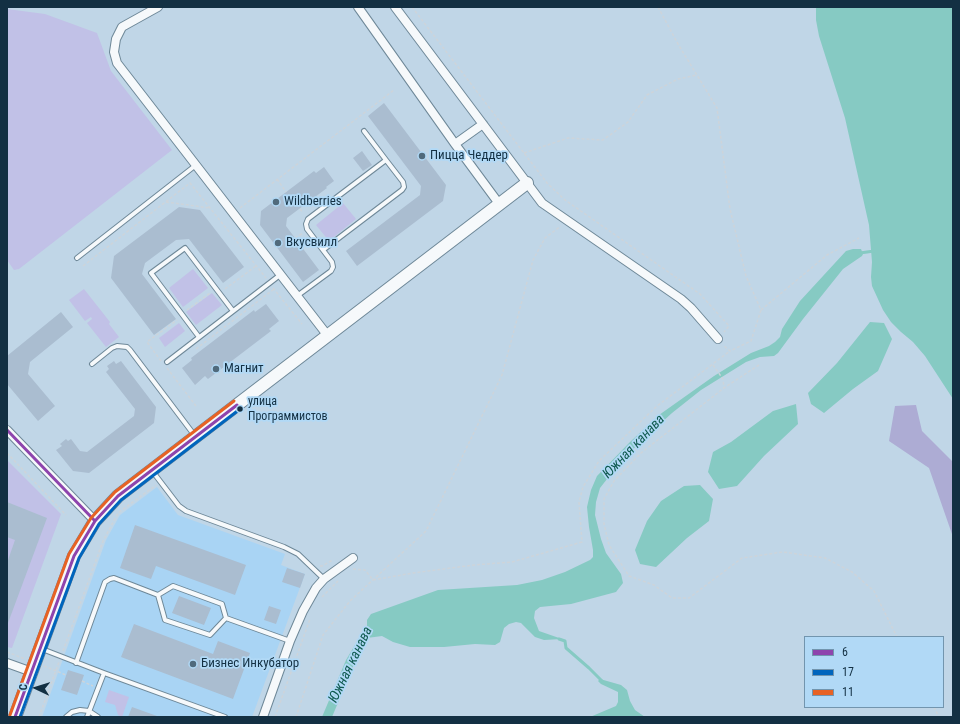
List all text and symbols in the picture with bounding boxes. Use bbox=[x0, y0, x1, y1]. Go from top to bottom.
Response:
place label: Пицца Чеддер bbox=[430, 148, 508, 164]
marker: Пицца Чеддер bbox=[417, 151, 427, 161]
place label: Wildberries bbox=[284, 194, 342, 210]
marker: Wildberries bbox=[271, 197, 281, 207]
place label: Вкусвилл bbox=[286, 235, 337, 251]
marker: Вкусвилл bbox=[273, 238, 283, 248]
place label: Магнит bbox=[224, 361, 264, 377]
marker: Магнит bbox=[211, 364, 221, 374]
place label: улица Программистов bbox=[248, 395, 328, 423]
marker: улица Программистов bbox=[235, 404, 245, 414]
water label: Южная канава bbox=[599, 412, 669, 482]
water label: Южная канава bbox=[325, 624, 377, 706]
legend bbox=[804, 636, 944, 708]
text: 6 bbox=[842, 645, 848, 659]
place label: Бизнес Инкубатор bbox=[201, 656, 299, 672]
marker: Бизнес Инкубатор bbox=[188, 659, 198, 669]
text: 17 bbox=[842, 665, 854, 679]
north arrow bbox=[16, 668, 56, 708]
text: С bbox=[17, 684, 30, 691]
text: 11 bbox=[842, 685, 854, 699]

